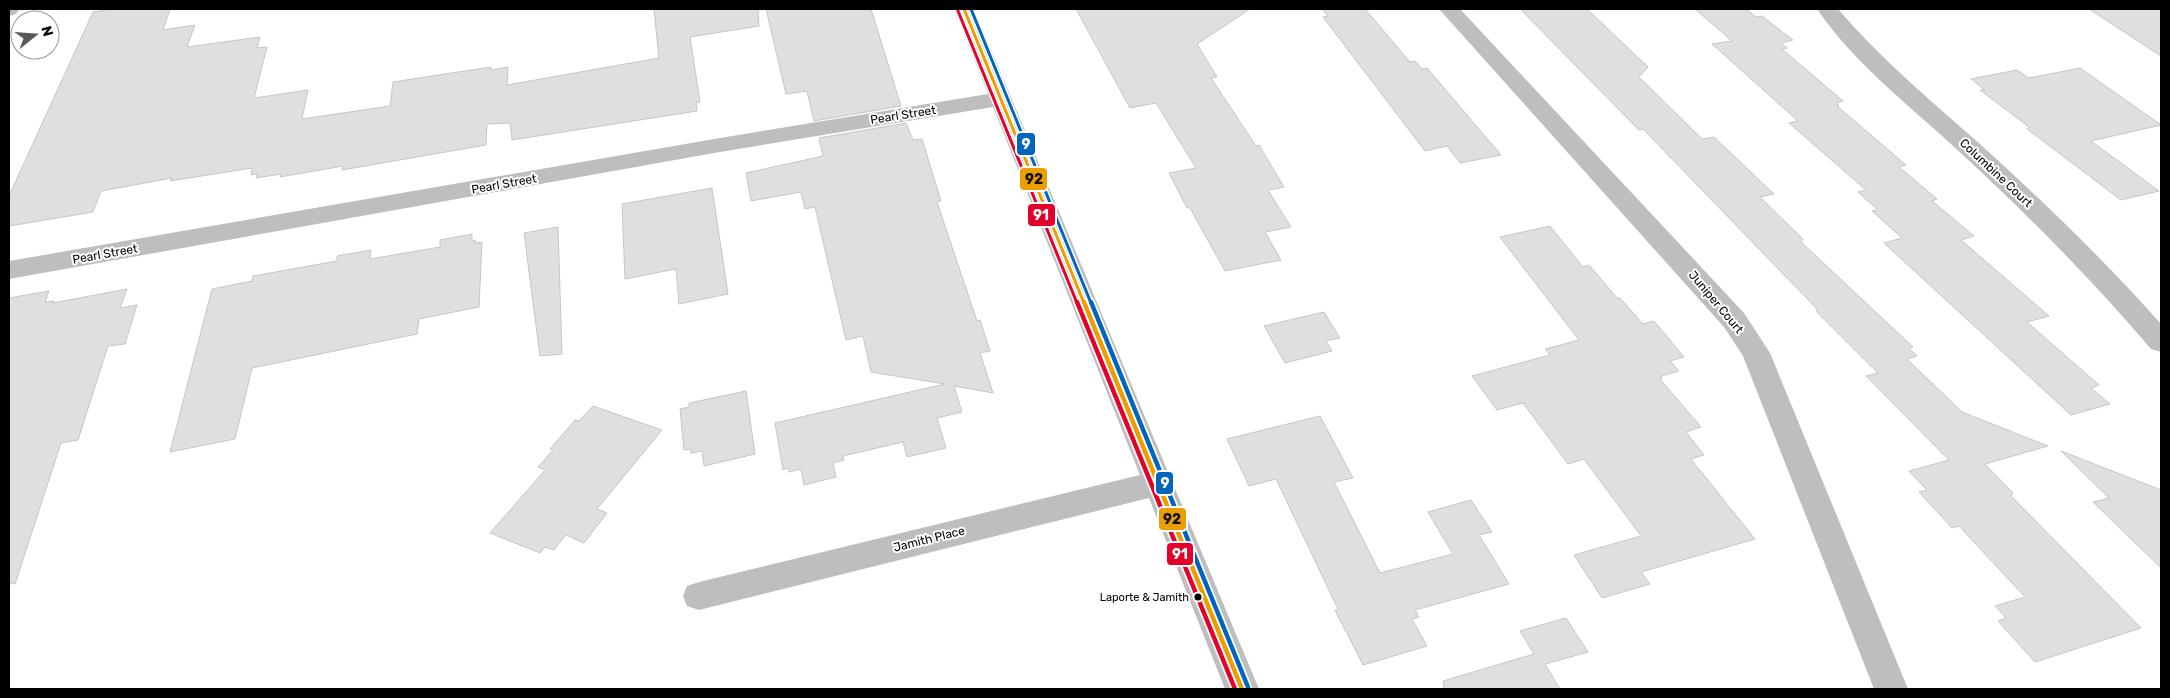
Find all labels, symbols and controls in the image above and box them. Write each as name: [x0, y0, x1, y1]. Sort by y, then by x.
north arrow: [10, 10, 60, 60]
text: N: [37, 24, 57, 39]
street label: Pearl Street: [869, 103, 937, 127]
line badge: 9: [1016, 132, 1036, 156]
text: 9: [1022, 136, 1031, 153]
street label: Columbine Court: [1957, 136, 2035, 210]
line badge: 92: [1019, 167, 1048, 191]
street label: Pearl Street: [470, 171, 538, 197]
text: 92: [1025, 171, 1043, 188]
line badge: 91: [1027, 203, 1056, 227]
text: 91: [1033, 207, 1049, 224]
street label: Pearl Street: [71, 241, 139, 267]
street label: Juniper Court: [1686, 268, 1746, 336]
line badge: 9: [1155, 471, 1174, 495]
text: 9: [1161, 475, 1170, 492]
line badge: 92: [1158, 507, 1187, 531]
text: 92: [1163, 511, 1181, 528]
street label: Jamith Place: [892, 523, 967, 555]
line badge: 91: [1166, 542, 1194, 566]
text: 91: [1172, 546, 1188, 563]
place label: Laporte & Jamith: [1100, 591, 1189, 604]
marker: Laporte & Jamith: [1193, 592, 1203, 602]

